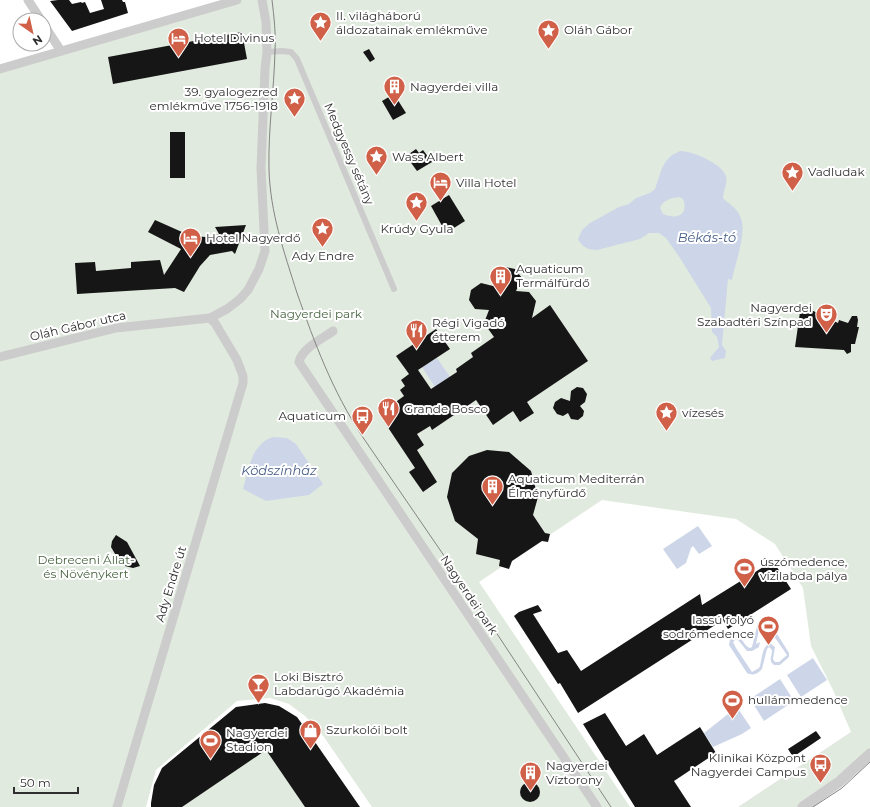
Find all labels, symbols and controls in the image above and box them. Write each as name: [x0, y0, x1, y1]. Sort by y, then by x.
place label: II. világháború áldozatainak emlékműve: [336, 8, 487, 37]
place icon: II. világháború áldozatainak emlékműve: [308, 10, 334, 43]
north arrow: [12, 12, 52, 52]
place icon: Oláh Gábor: [535, 17, 561, 50]
place label: Oláh Gábor: [564, 22, 633, 37]
hotel icon: Hotel Divinus: [165, 25, 191, 58]
place label: Hotel Divinus: [194, 30, 275, 45]
text: N: [30, 32, 45, 49]
building icon: Nagyerdei villa: [381, 74, 407, 107]
place label: Nagyerdei villa: [410, 79, 498, 94]
place label: 39. gyalogezred emlékműve 1756-1918: [150, 84, 278, 113]
place icon: 39. gyalogezred emlékműve 1756-1918: [281, 86, 307, 119]
street label: Medgyessy sétány: [321, 101, 378, 207]
place icon: Wass Albert: [364, 144, 390, 177]
place label: Wass Albert: [392, 149, 464, 164]
place icon: Vadludak: [779, 159, 805, 192]
place label: Vadludak: [808, 164, 865, 179]
hotel icon: Villa Hotel: [428, 170, 454, 203]
place label: Villa Hotel: [456, 175, 516, 190]
place icon: Krúdy Gyula: [404, 189, 430, 222]
place icon: Ady Endre: [310, 216, 336, 249]
place label: Krúdy Gyula: [380, 221, 454, 236]
hotel icon: Hotel Nagyerdő: [178, 225, 204, 258]
water label: Békás-tó: [678, 229, 736, 245]
place label: Hotel Nagyerdő: [206, 230, 300, 245]
place label: Ady Endre: [292, 248, 354, 263]
place label: Aquaticum Termálfürdő: [516, 261, 590, 290]
building icon: Aquaticum Termálfürdő: [488, 263, 514, 296]
place label: Nagyerdei Szabadtéri Színpad: [697, 300, 812, 329]
theatre icon: Nagyerdei Szabadtéri Színpad: [814, 302, 840, 335]
park label: Nagyerdei park: [270, 306, 363, 321]
street label: Oláh Gábor utca: [28, 307, 127, 344]
place label: Régi Vigadó étterem: [432, 315, 505, 344]
restaurant icon: Régi Vigadó étterem: [404, 317, 430, 350]
restaurant icon: Grande Bosco: [375, 396, 401, 429]
place icon: vízesés: [653, 400, 679, 433]
place label: Grande Bosco: [404, 401, 488, 416]
bus stop icon: Aquaticum: [349, 403, 375, 436]
place label: vízesés: [682, 405, 724, 420]
place label: Aquaticum: [279, 408, 346, 423]
water label: Ködszínház: [241, 462, 317, 478]
place label: Aquaticum Mediterrán Élményfürdő: [508, 471, 645, 500]
building icon: Aquaticum Mediterrán Élményfürdő: [480, 473, 506, 506]
street label: Ady Endre út: [152, 544, 189, 624]
park label: Debreceni Állat- és Növénykert: [37, 552, 135, 581]
street label: Nagyerdei park: [437, 552, 502, 638]
place label: úszómedence, vízilabda pálya: [760, 554, 848, 583]
sports icon: úszómedence, vízilabda pálya: [732, 556, 758, 589]
place label: lassú folyó sodrómedence: [663, 612, 754, 641]
sports icon: lassú folyó sodrómedence: [756, 614, 782, 647]
place label: Loki Bisztró Labdarúgó Akadémia: [274, 669, 404, 698]
bar icon: Loki Bisztró Labdarúgó Akadémia: [245, 671, 271, 704]
sports icon: hullámmedence: [719, 687, 745, 720]
place label: hullámmedence: [748, 692, 848, 707]
shop icon: Szurkolói bolt: [297, 717, 323, 750]
place label: Szurkolói bolt: [326, 722, 408, 737]
place label: Nagyerdei Stadion: [226, 725, 288, 754]
sports icon: Nagyerdei Stadion: [198, 727, 224, 760]
place label: Klinikai Központ Nagyerdei Campus: [691, 750, 806, 779]
bus stop icon: Klinikai Központ Nagyerdei Campus: [808, 752, 834, 785]
place label: Nagyerdei Víztorony: [546, 758, 608, 787]
building icon: Nagyerdei Víztorony: [517, 760, 543, 793]
scale bar: [14, 769, 78, 795]
text: 50 m: [20, 775, 51, 790]

